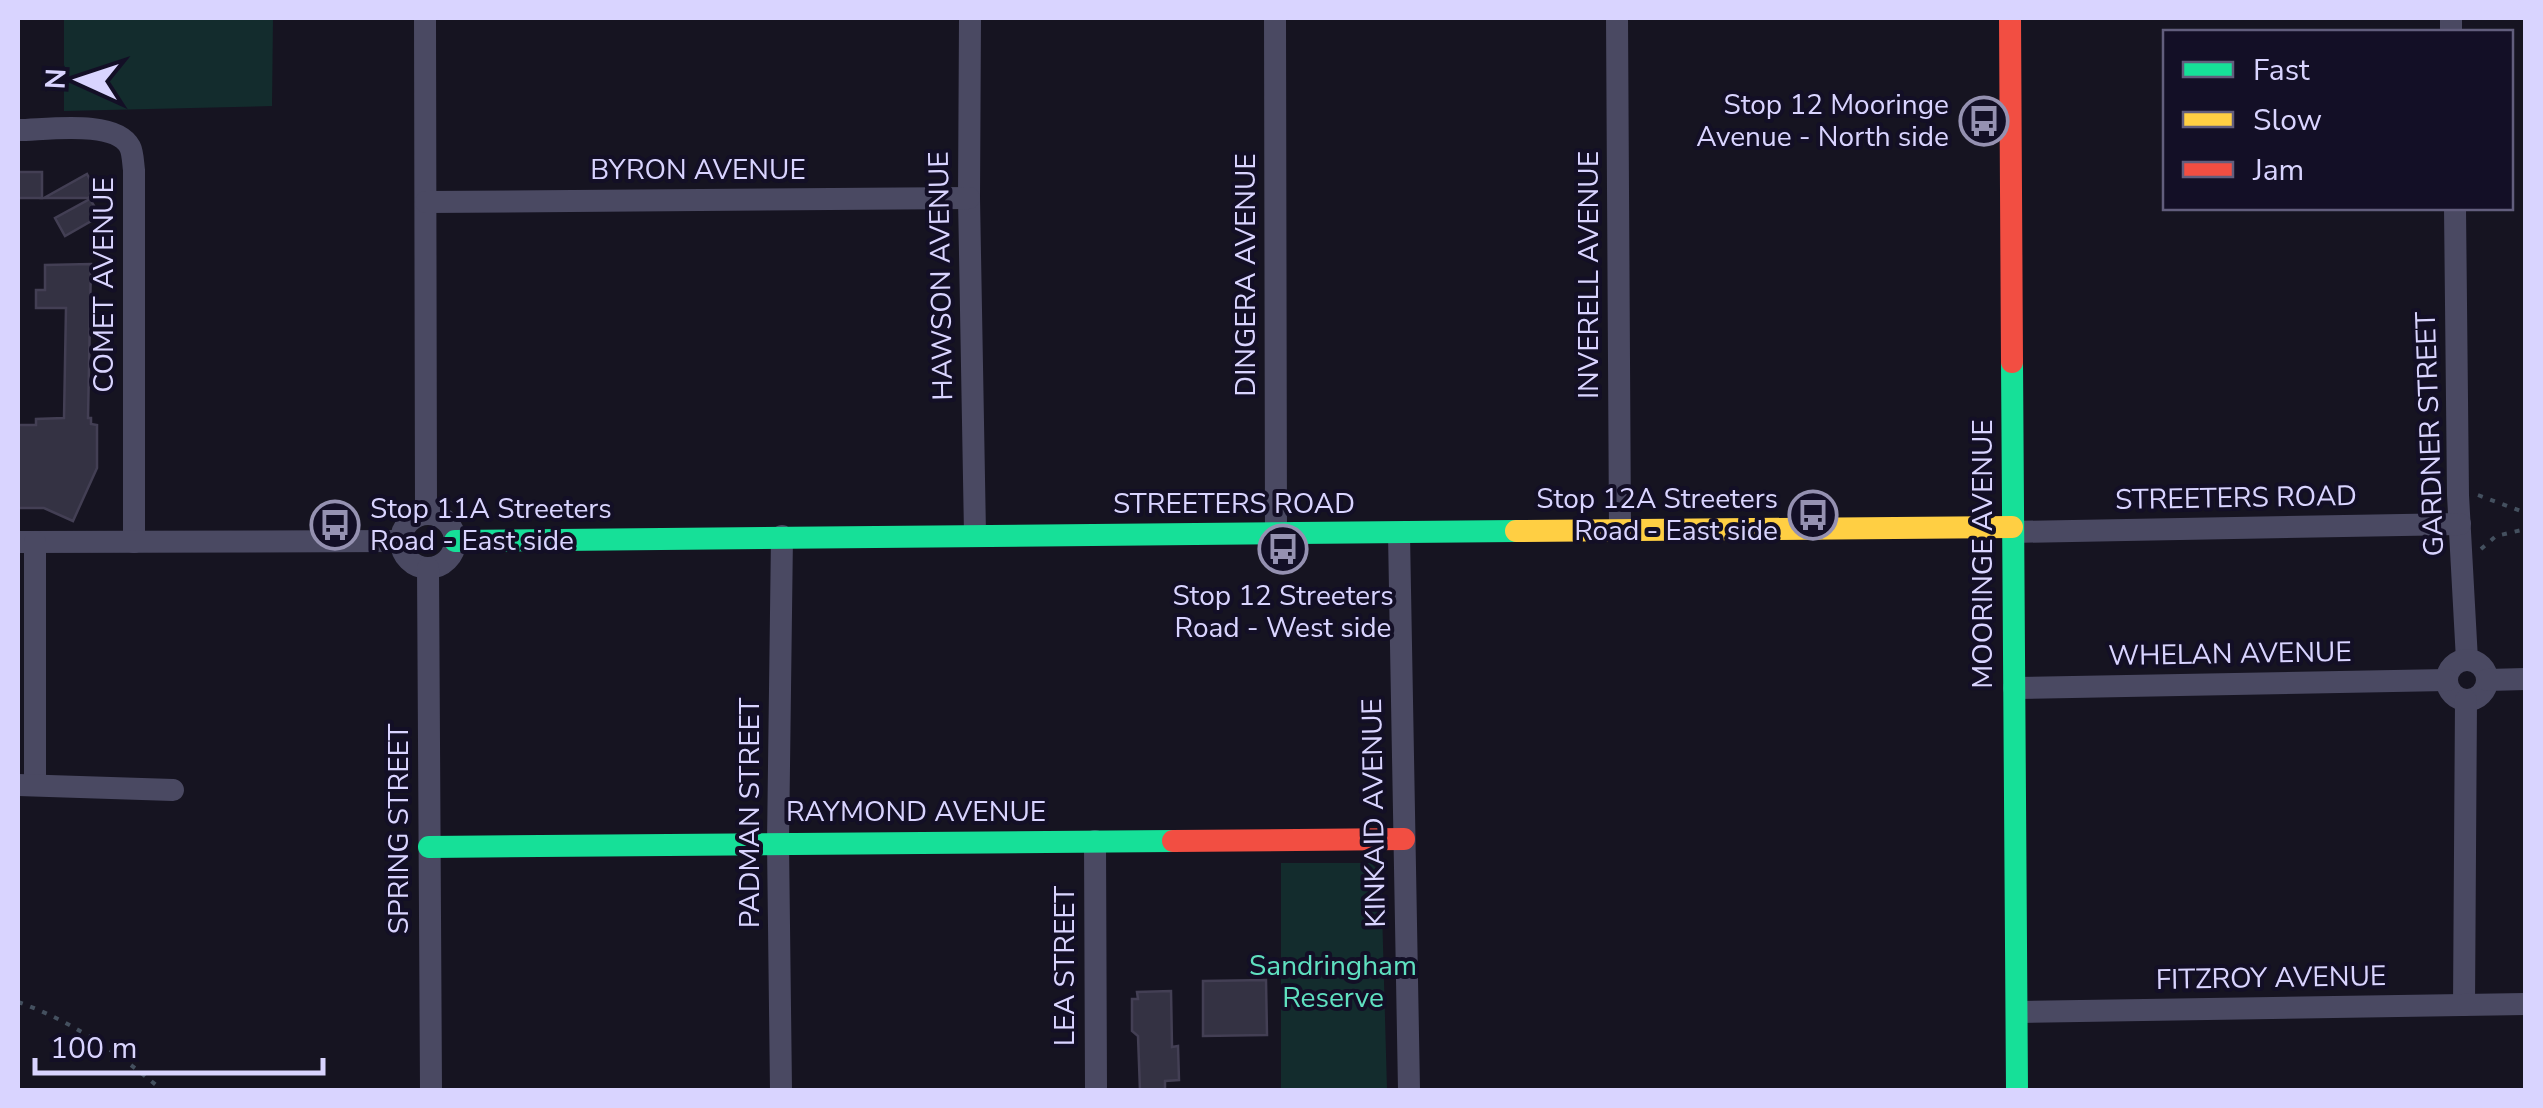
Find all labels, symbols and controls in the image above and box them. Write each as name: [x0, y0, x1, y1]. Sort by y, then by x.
north arrow: [30, 30, 130, 130]
legend: [2163, 30, 2513, 210]
text: Fast: [2253, 50, 2310, 91]
text: N: [37, 67, 76, 90]
place label: Stop 12 Mooringe Avenue - North side: [1696, 86, 1949, 156]
bus stop icon: Stop 12 Mooringe Avenue - North side: [1958, 95, 2010, 147]
text: Slow: [2253, 100, 2322, 141]
text: Jam: [2252, 150, 2304, 191]
street label: BYRON AVENUE: [590, 151, 806, 189]
street label: HAWSON AVENUE: [920, 151, 962, 401]
street label: INVERELL AVENUE: [1570, 151, 1608, 399]
street label: DINGERA AVENUE: [1227, 153, 1265, 397]
street label: COMET AVENUE: [85, 177, 123, 393]
street label: GARDNER STREET: [2407, 311, 2453, 557]
street label: MOORINGE AVENUE: [1964, 419, 2002, 689]
street label: STREETERS ROAD: [2115, 477, 2357, 519]
place label: Stop 12A Streeters Road - East side: [1536, 480, 1778, 550]
street label: STREETERS ROAD: [1113, 485, 1355, 523]
bus stop icon: Stop 12A Streeters Road - East side: [1787, 489, 1839, 541]
place label: Stop 11A Streeters Road - East side: [370, 490, 612, 560]
bus stop icon: Stop 11A Streeters Road - East side: [309, 499, 361, 551]
bus stop icon: Stop 12 Streeters Road - West side: [1257, 523, 1309, 575]
place label: Stop 12 Streeters Road - West side: [1172, 577, 1394, 647]
street label: WHELAN AVENUE: [2108, 633, 2352, 675]
street label: PADMAN STREET: [731, 698, 769, 928]
street label: KINKAID AVENUE: [1353, 698, 1395, 928]
street label: SPRING STREET: [380, 724, 418, 934]
street label: RAYMOND AVENUE: [786, 793, 1046, 831]
street label: LEA STREET: [1046, 886, 1084, 1046]
park label: Sandringham Reserve: [1249, 947, 1417, 1017]
street label: FITZROY AVENUE: [2155, 957, 2387, 999]
scale bar: [35, 1013, 322, 1075]
text: 100 m: [50, 1028, 137, 1069]

